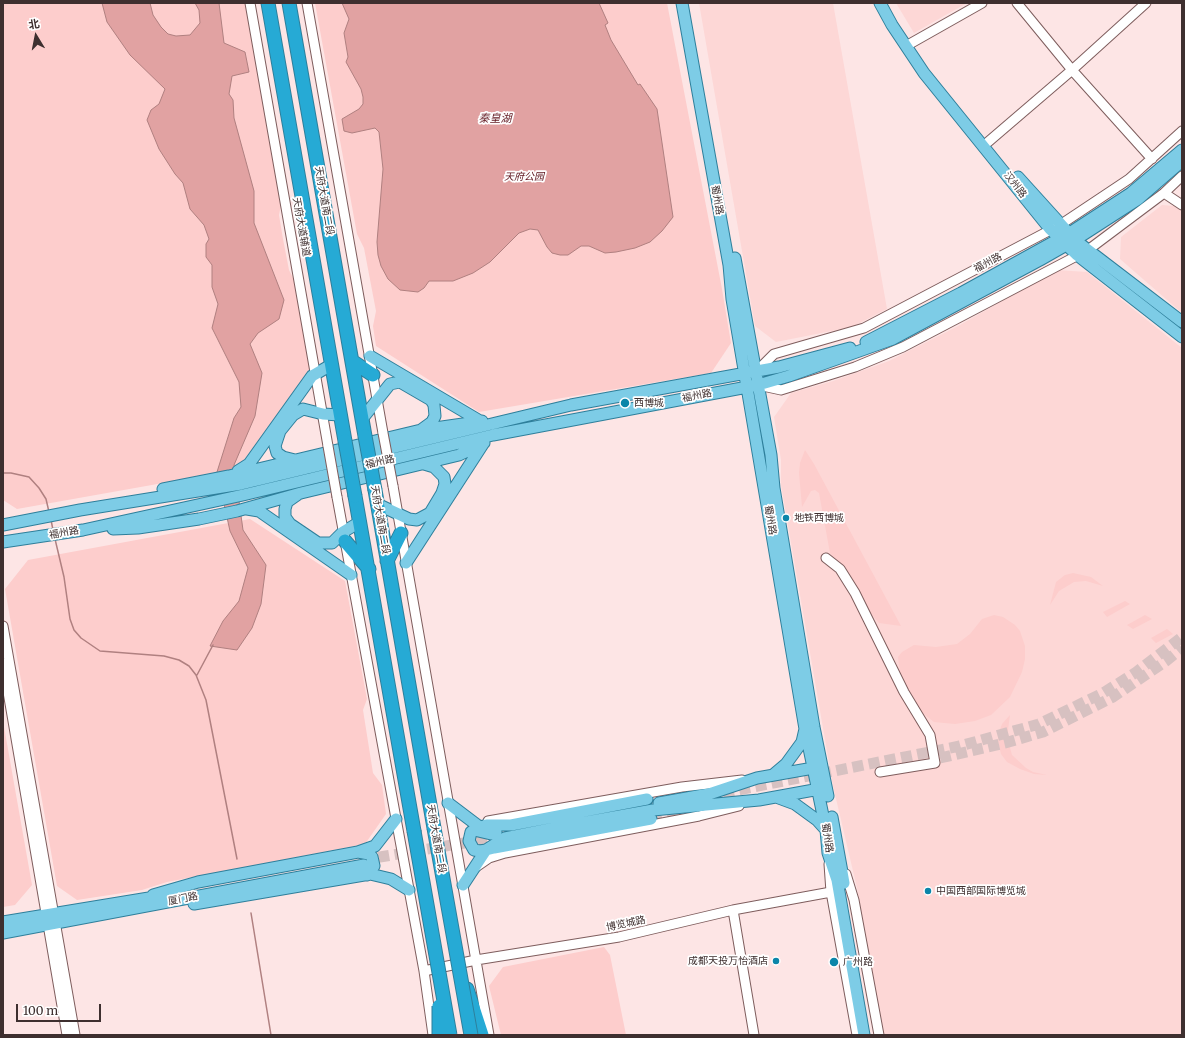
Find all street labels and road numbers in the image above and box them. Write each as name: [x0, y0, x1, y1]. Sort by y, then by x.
street label: 天府大道南二段: [312, 165, 336, 237]
street label: 汉州路: [1001, 169, 1029, 201]
street label: 蜀州路: [708, 184, 726, 216]
street label: 天府大道辅道: [290, 196, 312, 258]
street label: 福州路: [972, 251, 1004, 275]
street label: 福州路: [681, 387, 713, 405]
street label: 福州路: [364, 453, 396, 471]
street label: 天府大道南二段: [368, 484, 392, 556]
street label: 蜀州路: [762, 504, 778, 536]
street label: 福州路: [48, 524, 80, 542]
street label: 天府大道南二段: [424, 803, 448, 875]
street label: 蜀州路: [819, 822, 835, 854]
street label: 厦门路: [167, 890, 199, 908]
street label: 博览城路: [605, 914, 647, 934]

